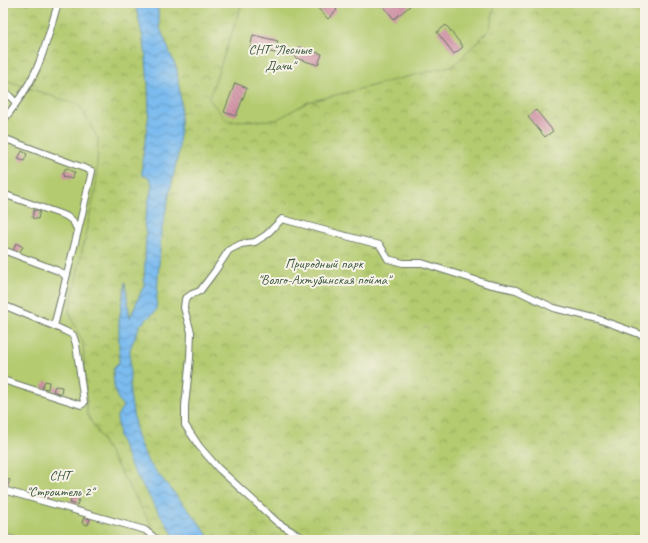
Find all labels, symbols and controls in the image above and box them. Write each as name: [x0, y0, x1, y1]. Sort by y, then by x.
park label: СНТ "Лесные Дачи": [248, 41, 313, 74]
park label: Природный парк "Волго-Ахтубинская пойма": [258, 255, 393, 288]
park label: СНТ "Строитель 2": [26, 467, 96, 500]

